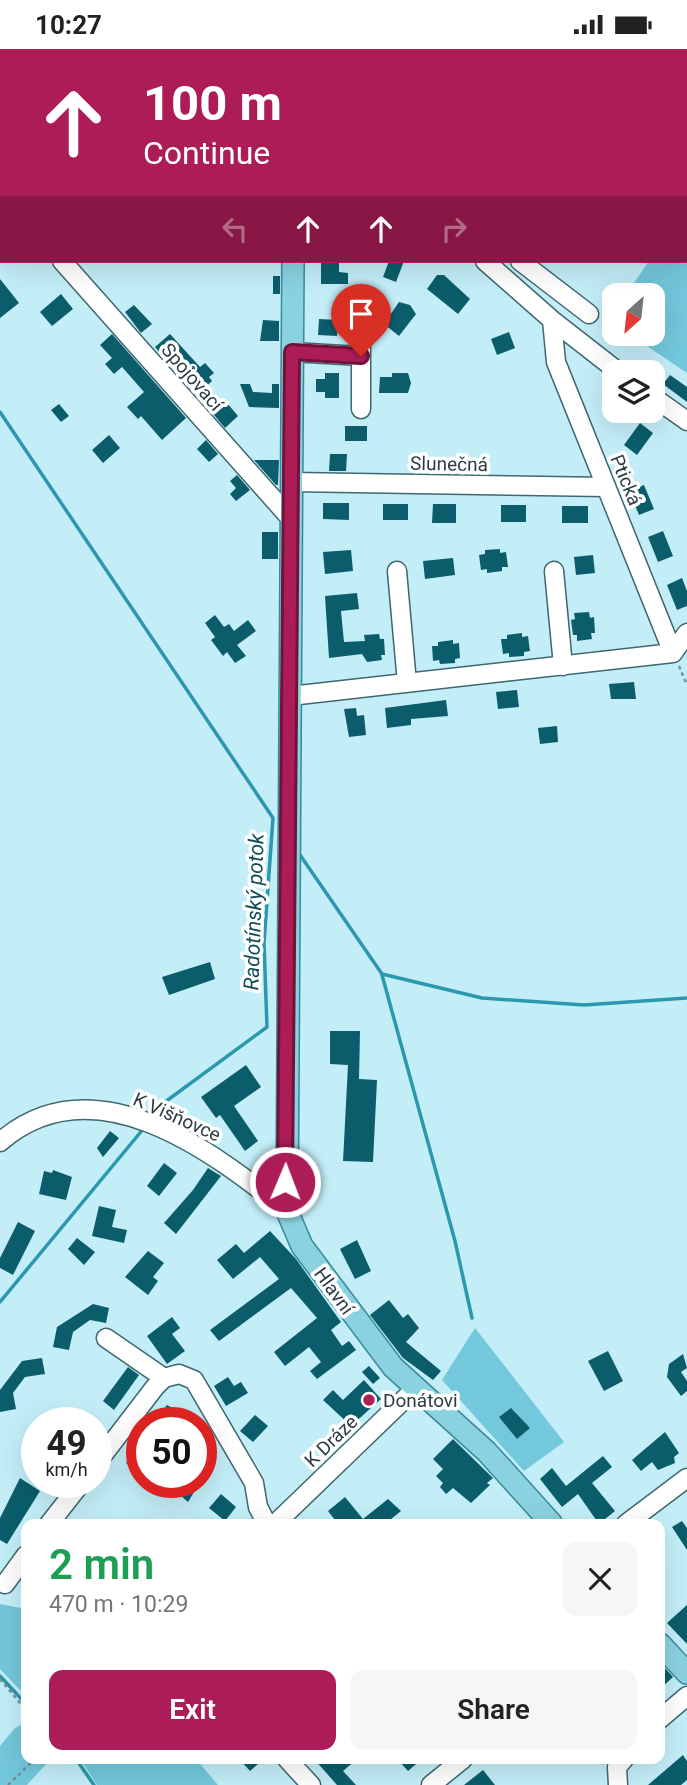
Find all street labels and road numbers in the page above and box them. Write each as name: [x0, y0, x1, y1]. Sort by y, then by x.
street label: Spojovací: [156, 338, 228, 416]
street label: Ptická: [605, 451, 647, 509]
street label: Slunečná: [410, 452, 488, 476]
street label: K Višňovce: [130, 1087, 224, 1147]
street label: Hlavní: [309, 1263, 360, 1320]
street label: K Dráze: [300, 1410, 362, 1472]

